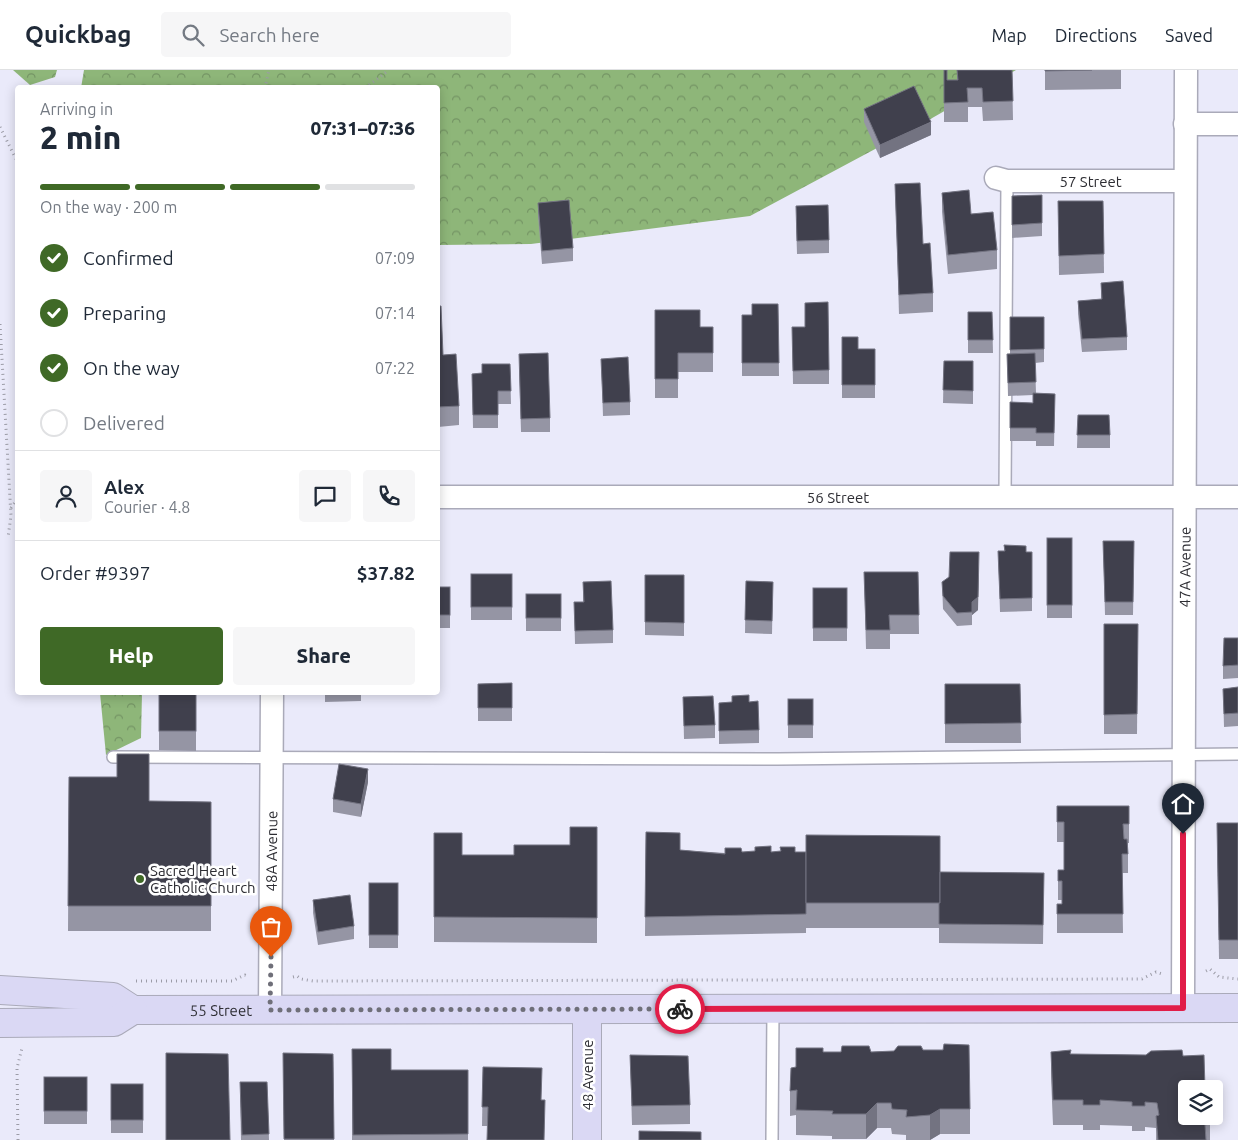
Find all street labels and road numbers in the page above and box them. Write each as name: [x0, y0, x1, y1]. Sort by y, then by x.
street label: 57 Street: [1059, 173, 1122, 190]
street label: 56 Street: [807, 489, 869, 506]
street label: 47A Avenue: [1176, 527, 1193, 607]
street label: 48A Avenue: [262, 811, 280, 891]
street label: 55 Street: [190, 1001, 252, 1018]
street label: 48 Avenue: [579, 1040, 596, 1110]

